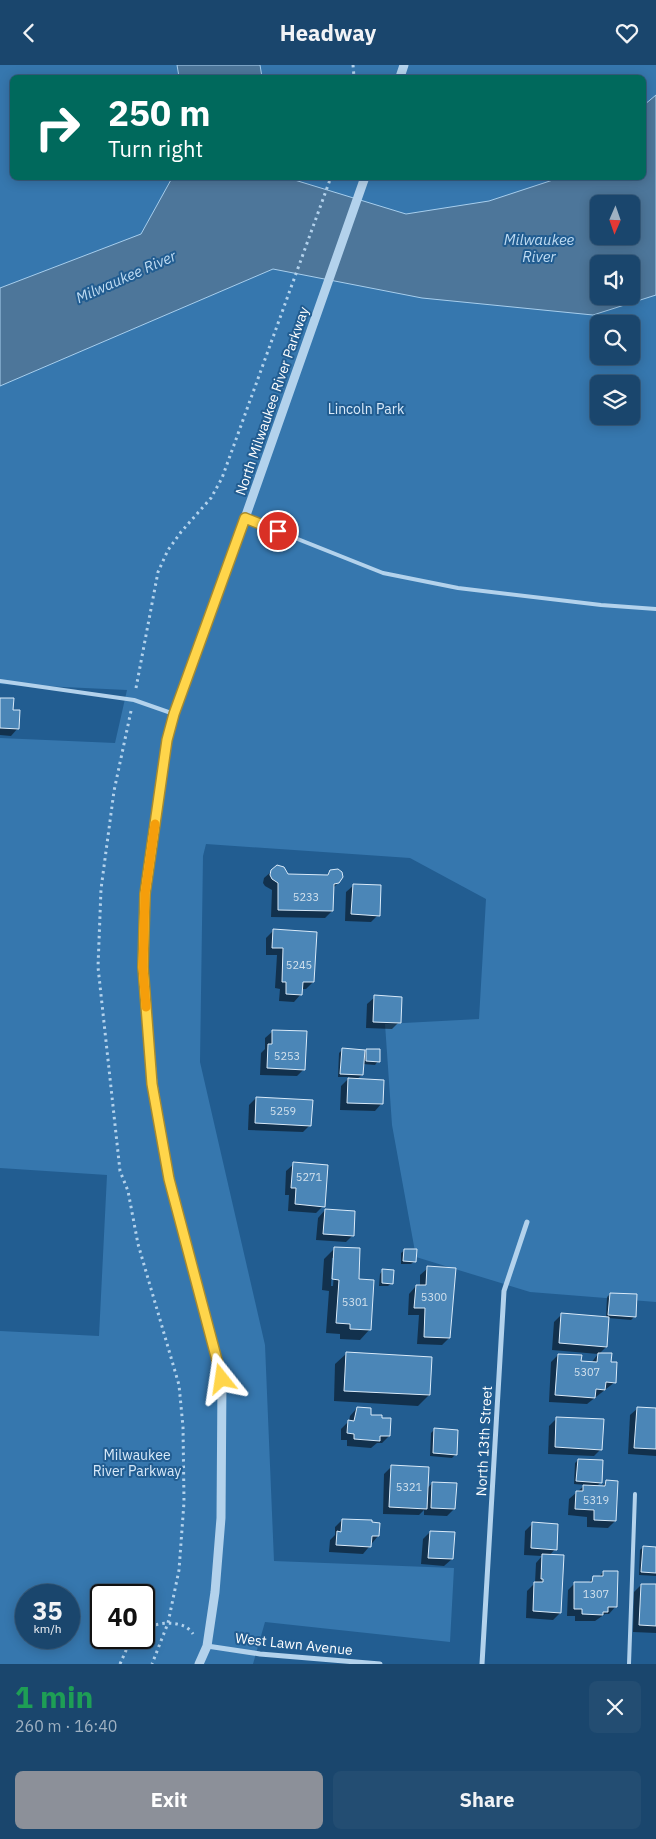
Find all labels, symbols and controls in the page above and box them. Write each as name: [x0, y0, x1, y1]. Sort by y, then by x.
text: Headway: [280, 18, 376, 47]
icon: back: [15, 19, 43, 47]
icon: heart: [613, 19, 641, 47]
text: 250 m: [108, 90, 211, 136]
icon: right: [25, 95, 90, 160]
text: Turn right: [108, 134, 203, 163]
north arrow: [590, 195, 640, 245]
map controls: [590, 195, 640, 425]
water label: Milwaukee River: [504, 230, 575, 266]
water label: Milwaukee River: [73, 246, 179, 307]
button: sound: [590, 255, 640, 305]
street label: North Milwaukee River Parkway: [231, 304, 313, 498]
button: search: [590, 315, 640, 365]
button: layers: [590, 375, 640, 425]
park label: Lincoln Park: [328, 400, 405, 418]
pin: [257, 510, 299, 552]
icon: arrive: [264, 517, 292, 545]
house number: 5233: [293, 890, 319, 904]
house number: 5245: [286, 958, 312, 972]
house number: 5253: [274, 1049, 300, 1063]
house number: 5259: [270, 1104, 296, 1118]
house number: 5271: [296, 1170, 323, 1184]
house number: 5300: [421, 1290, 447, 1304]
house number: 5301: [342, 1295, 369, 1309]
position arrow: [195, 1352, 247, 1404]
house number: 5307: [574, 1365, 600, 1379]
street label: North 13th Street: [472, 1385, 496, 1497]
park label: Milwaukee River Parkway: [93, 1446, 181, 1480]
house number: 5321: [396, 1480, 423, 1494]
house number: 5319: [583, 1493, 609, 1507]
speed limit sign: 40: [90, 1584, 155, 1649]
house number: 1307: [583, 1587, 609, 1601]
text: 35: [32, 1594, 63, 1627]
text: km/h: [33, 1621, 62, 1636]
street label: West Lawn Avenue: [234, 1629, 354, 1659]
text: 1 min: [15, 1677, 93, 1716]
button: close: [589, 1681, 641, 1733]
text: 260 m · 16:40: [15, 1716, 117, 1736]
button: Exit: [15, 1771, 323, 1829]
button: Share: [333, 1771, 641, 1829]

